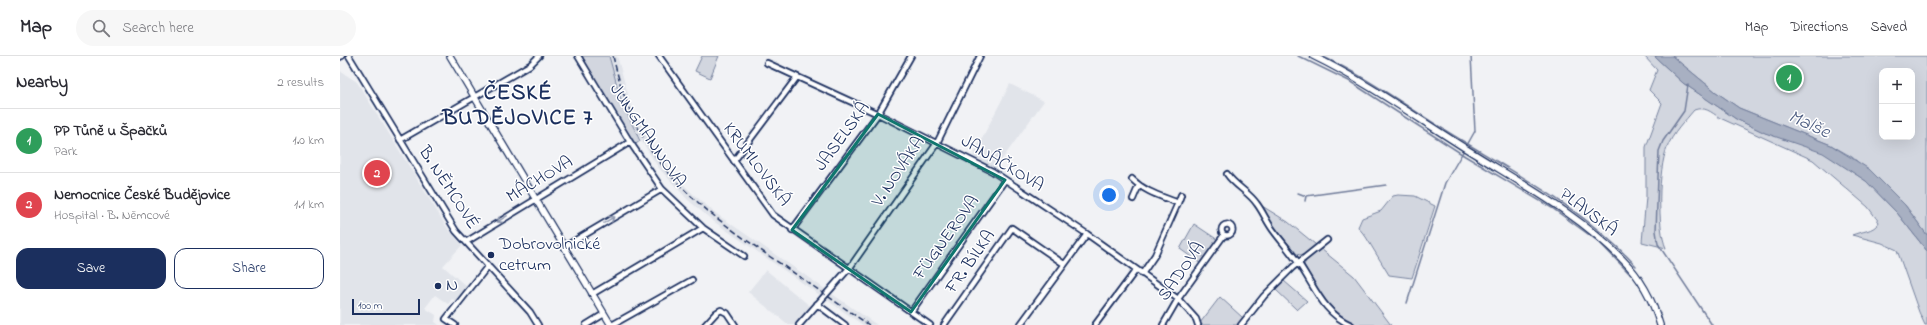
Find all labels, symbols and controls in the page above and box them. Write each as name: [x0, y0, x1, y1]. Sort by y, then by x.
search box: [76, 10, 356, 46]
text: Map: [20, 14, 52, 41]
icon: search: [90, 17, 112, 39]
text: Search here: [122, 17, 194, 39]
text: Map: [1745, 17, 1768, 38]
text: Directions: [1790, 17, 1848, 38]
text: Saved: [1870, 17, 1907, 38]
pin: 1: [1776, 63, 1802, 93]
map controls: [1879, 68, 1915, 140]
button: +: [1879, 68, 1915, 104]
text: Nearby: [16, 70, 68, 95]
text: 2 results: [277, 73, 324, 92]
district label: ČESKÉ BUDĚJOVICE 7: [442, 78, 593, 135]
street label: JUNGMANNOVA: [602, 78, 692, 194]
street label: JASELSKÁ: [809, 97, 877, 177]
water label: Malše: [1784, 104, 1836, 147]
button: −: [1879, 104, 1915, 140]
street label: KRUMLOVSKÁ: [716, 118, 796, 212]
text: PP Tůně u Špačků: [54, 120, 167, 142]
street label: JANÁČKOVA: [955, 129, 1049, 199]
text: 1: [27, 131, 31, 150]
text: 1.0 km: [293, 131, 324, 150]
street label: V. NOVÁKA: [865, 132, 932, 213]
street label: B. NĚMCOVÉ: [411, 140, 485, 235]
text: Park: [54, 142, 78, 161]
street label: MÁCHOVA: [502, 150, 578, 210]
pin: 2: [364, 158, 390, 188]
street label: PLAVSKÁ: [1553, 182, 1623, 244]
text: Nemocnice České Budějovice: [54, 184, 230, 206]
your location: [1099, 185, 1119, 205]
street label: FÜGNEROVA: [907, 190, 987, 286]
text: 2: [26, 195, 32, 214]
text: 1.1 km: [294, 195, 324, 214]
text: Hospital · B. Němcové: [54, 206, 170, 225]
one-way arrow: [603, 215, 615, 223]
one-way arrow: [496, 216, 508, 224]
street label: FR. BÍLKA: [939, 225, 1002, 300]
place label: Dobrovolnické cetrum: [498, 232, 601, 279]
street label: SADOVÁ: [1152, 237, 1212, 307]
button: Save: [16, 248, 166, 289]
button: Share: [174, 248, 324, 289]
marker: Dobrovolnické cetrum: [486, 250, 496, 260]
place label: N: [446, 273, 458, 299]
marker: N: [433, 281, 443, 291]
scale bar: [352, 297, 420, 316]
text: 100 m: [358, 298, 382, 314]

